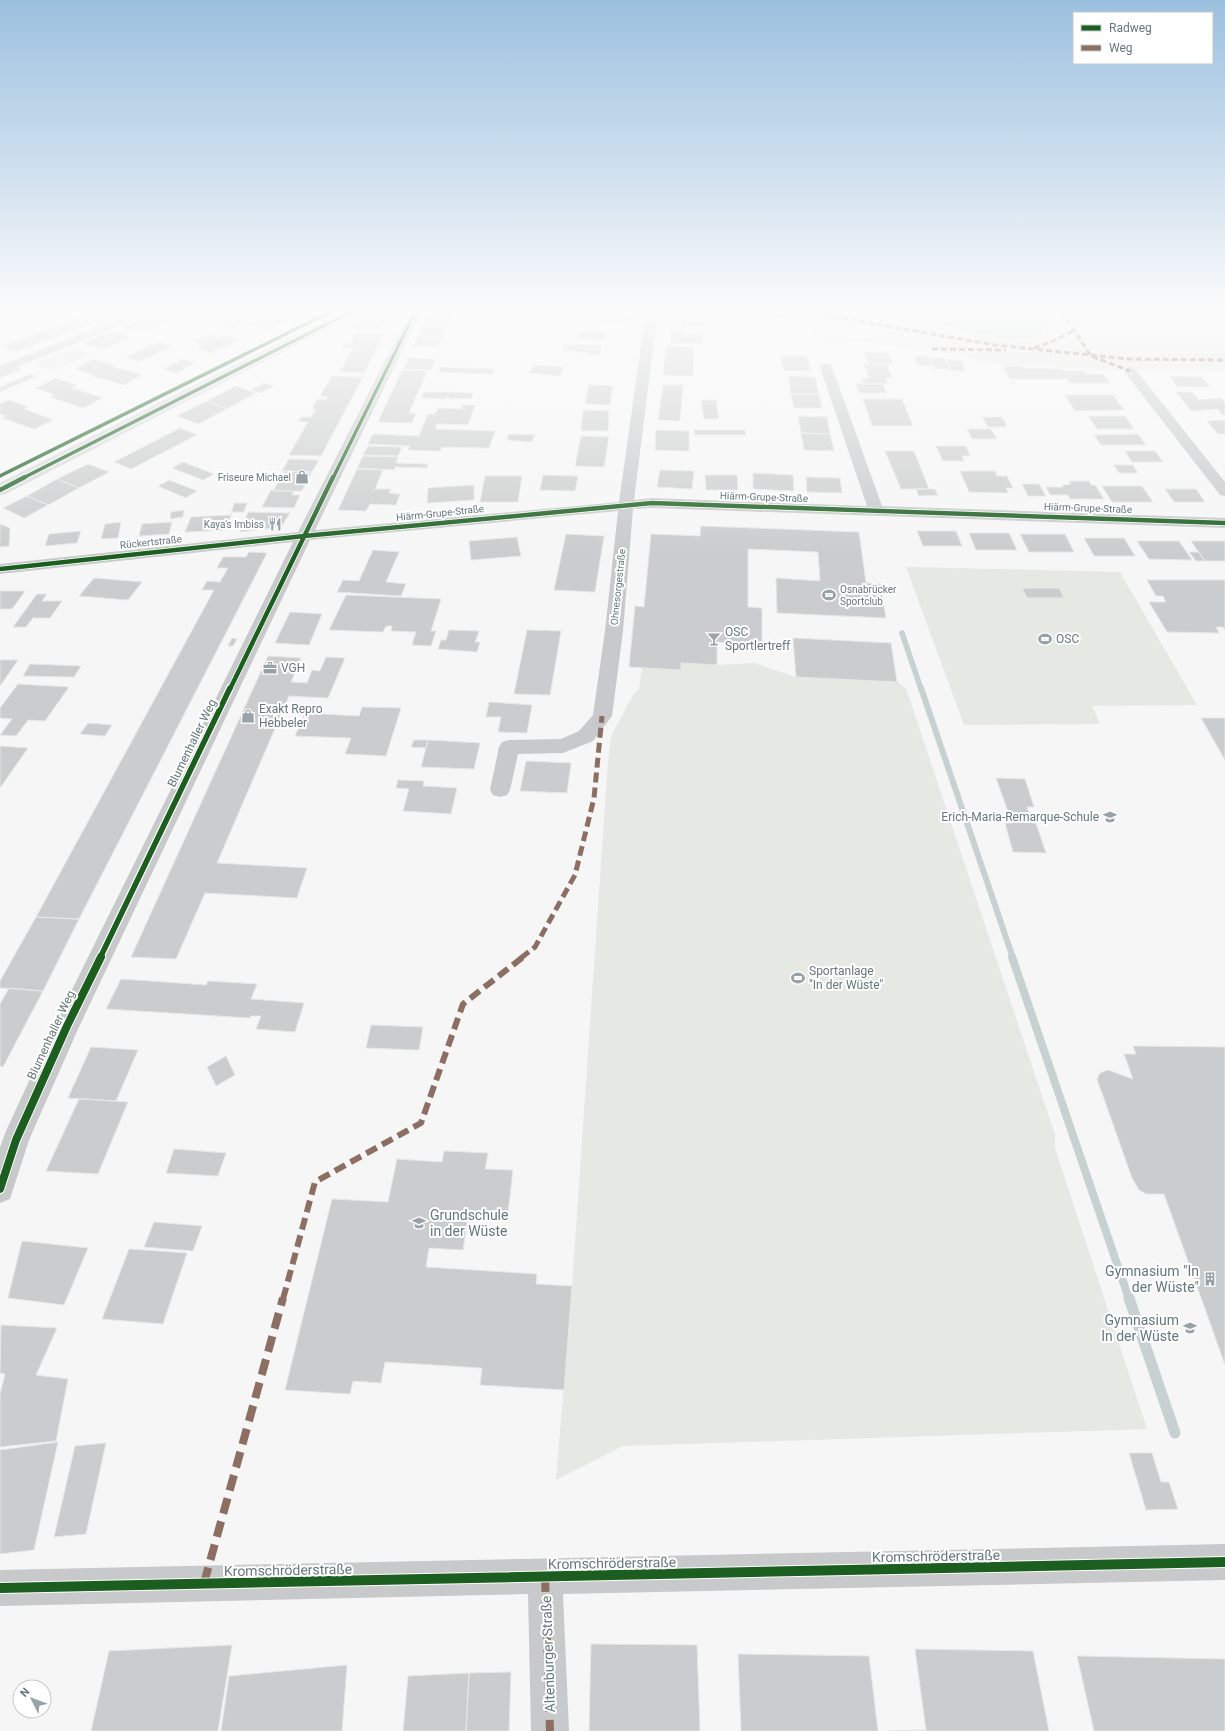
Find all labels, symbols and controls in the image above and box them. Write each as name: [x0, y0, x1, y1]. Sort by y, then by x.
legend: [1073, 12, 1213, 64]
text: Radweg: [1109, 21, 1152, 35]
text: Weg: [1109, 41, 1133, 55]
shop icon: Friseure Michael: [294, 469, 310, 485]
place label: Friseure Michael: [218, 472, 291, 483]
street label: Hiärm-Grupe-Straße: [720, 490, 808, 504]
street label: Hiärm-Grupe-Straße: [1044, 501, 1132, 515]
street label: Hiärm-Grupe-Straße: [395, 503, 485, 523]
restaurant icon: Kaya's Imbiss: [267, 516, 283, 532]
place label: Kaya's Imbiss: [204, 519, 264, 530]
street label: Rückertstraße: [119, 533, 183, 551]
street label: Ohnesorgestraße: [609, 548, 627, 626]
place label: Osnabrücker Sportclub: [840, 584, 897, 607]
sports icon: Osnabrücker Sportclub: [821, 587, 837, 603]
place label: OSC Sportlertreff: [725, 625, 791, 653]
bar icon: OSC Sportlertreff: [706, 631, 722, 647]
sports icon: OSC: [1037, 631, 1053, 647]
place label: OSC: [1056, 632, 1079, 646]
office icon: VGH: [262, 660, 278, 676]
place label: VGH: [281, 661, 305, 675]
street label: Blumenhaller Weg: [165, 697, 219, 789]
place label: Exakt Repro Hebbeler: [259, 702, 323, 730]
shop icon: Exakt Repro Hebbeler: [240, 708, 256, 724]
school or university icon: Erich-Maria-Remarque-Schule: [1102, 809, 1118, 825]
place label: Erich-Maria-Remarque-Schule: [941, 810, 1099, 824]
place label: Sportanlage "In der Wüste": [809, 964, 883, 992]
sports icon: Sportanlage "In der Wüste": [790, 970, 806, 986]
street label: Blumenhaller Weg: [24, 988, 78, 1082]
place label: Grundschule in der Wüste: [430, 1207, 508, 1239]
school or university icon: Grundschule in der Wüste: [411, 1215, 427, 1231]
place label: Gymnasium "In der Wüste": [1105, 1263, 1199, 1295]
building icon: Gymnasium "In der Wüste": [1202, 1271, 1218, 1287]
place label: Gymnasium In der Wüste: [1101, 1312, 1179, 1344]
school or university icon: Gymnasium In der Wüste: [1182, 1320, 1198, 1336]
street label: Kromschröderstraße: [872, 1547, 1000, 1565]
street label: Kromschröderstraße: [548, 1554, 676, 1572]
street label: Kromschröderstraße: [224, 1561, 352, 1579]
street label: Altenburger Straße: [538, 1595, 558, 1713]
north arrow: [12, 1679, 52, 1719]
text: N: [18, 1685, 33, 1700]

